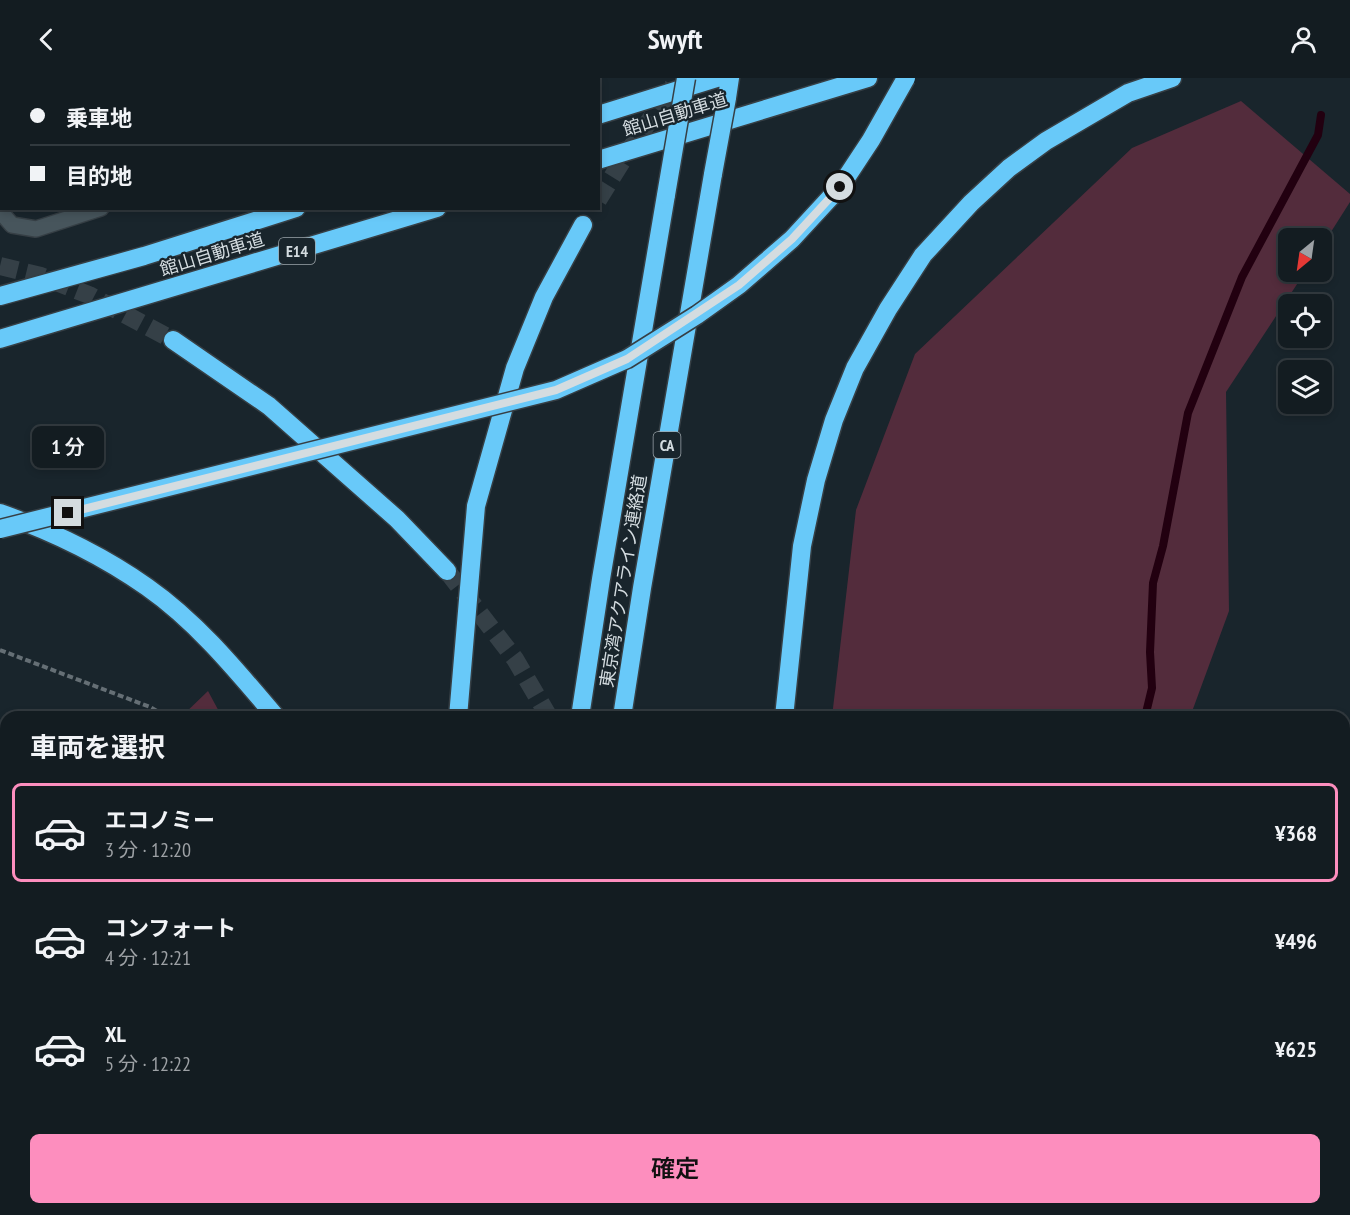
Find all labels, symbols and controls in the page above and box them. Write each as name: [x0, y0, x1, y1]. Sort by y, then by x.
text: Swyft: [648, 22, 702, 56]
icon: back: [30, 23, 63, 56]
icon: person: [1287, 23, 1320, 56]
street label: 館山自動車道: [620, 87, 730, 141]
text: 乗車地: [66, 104, 132, 132]
text: 目的地: [66, 162, 132, 190]
route start: [826, 173, 853, 200]
street label: 館山自動車道: [157, 227, 267, 281]
north arrow: [1278, 228, 1332, 282]
map controls: [1278, 228, 1332, 414]
road number: E14: [279, 238, 315, 264]
button: locate: [1278, 294, 1332, 348]
button: layers: [1278, 360, 1332, 414]
callout: 1 分: [32, 426, 104, 468]
road number: CA: [654, 432, 680, 458]
text: 1 分: [51, 434, 85, 460]
street label: 東京湾アクアライン連絡道: [595, 473, 651, 689]
route end: [54, 499, 81, 526]
text: 車両を選択: [30, 730, 165, 764]
icon: car: [33, 806, 87, 860]
text: エコノミー: [105, 806, 215, 834]
text: ¥368: [1275, 819, 1317, 847]
text: 3 分 · 12:20: [105, 837, 191, 863]
icon: car: [33, 914, 87, 968]
text: コンフォート: [105, 914, 236, 942]
text: ¥496: [1275, 927, 1317, 955]
text: 4 分 · 12:21: [105, 945, 191, 971]
text: XL: [105, 1020, 126, 1048]
icon: car: [33, 1022, 87, 1076]
text: ¥625: [1275, 1035, 1317, 1063]
text: 5 分 · 12:22: [105, 1051, 191, 1077]
button: 確定: [30, 1134, 1320, 1203]

